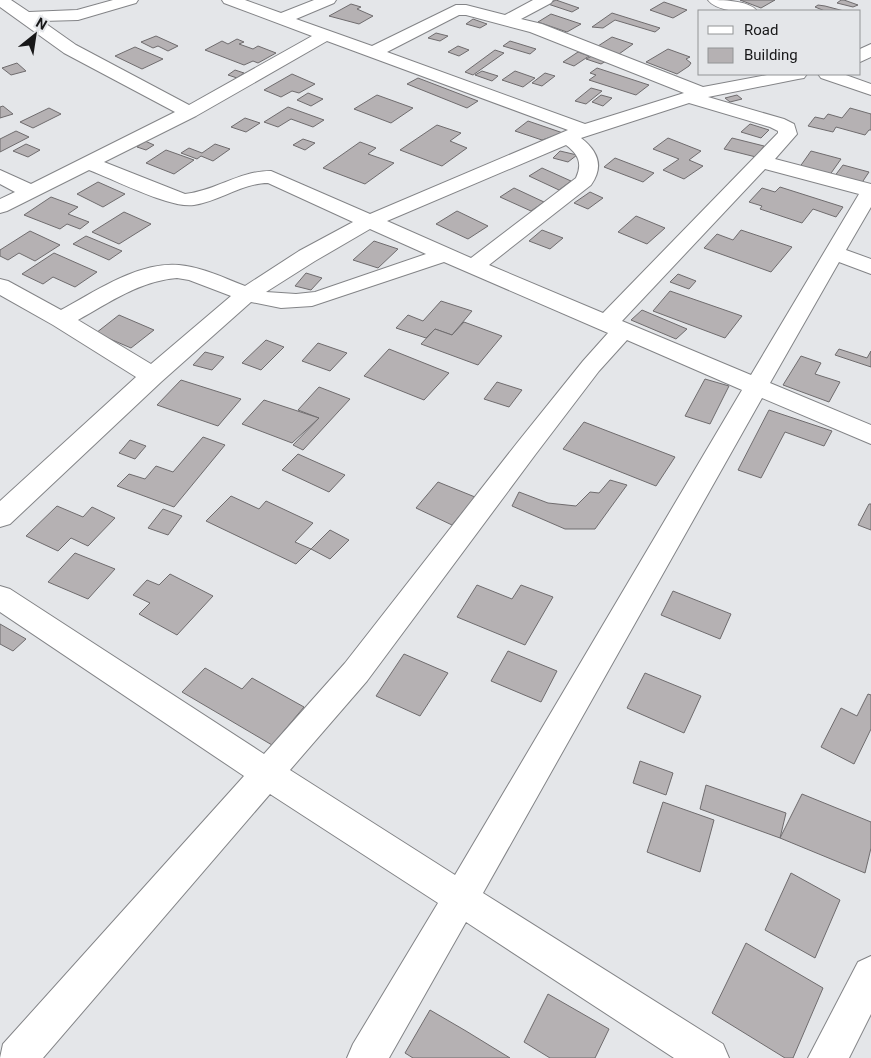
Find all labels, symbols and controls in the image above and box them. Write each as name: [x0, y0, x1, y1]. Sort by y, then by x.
north arrow: [10, 10, 60, 60]
legend: [698, 10, 861, 75]
text: N: [33, 14, 50, 33]
text: Road: [744, 21, 778, 39]
text: Building: [744, 46, 798, 64]

